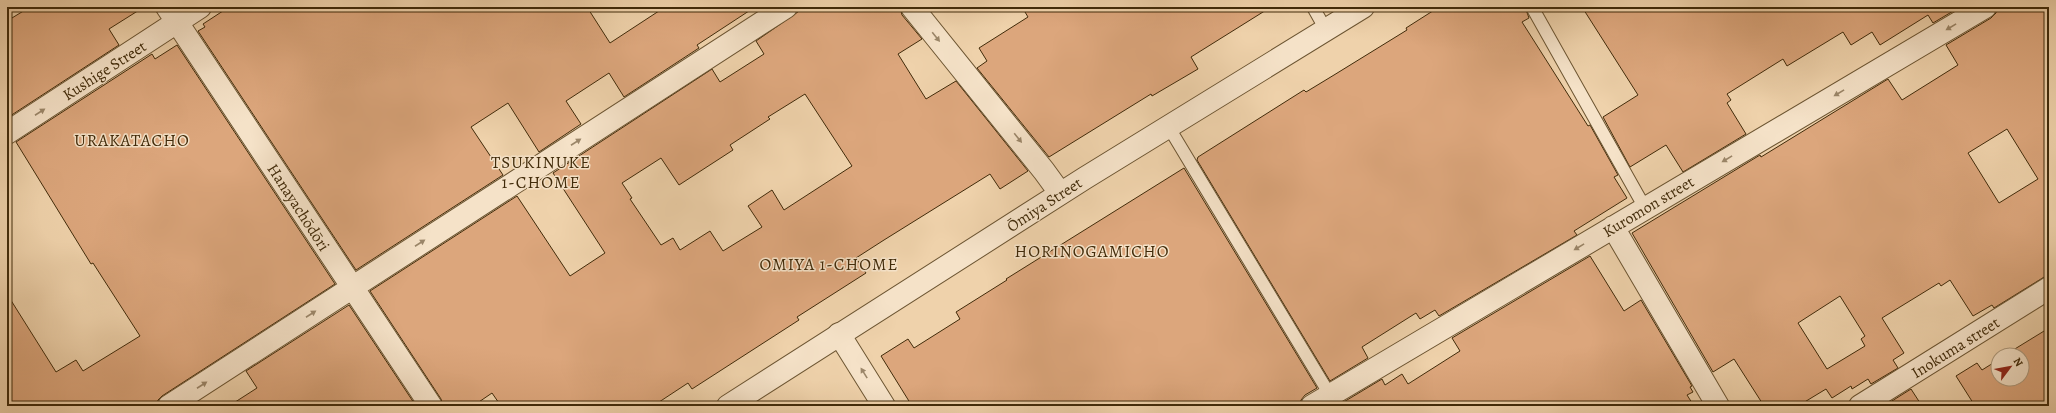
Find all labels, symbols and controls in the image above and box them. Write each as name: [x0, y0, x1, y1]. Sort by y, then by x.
one-way arrow: [1945, 23, 1957, 30]
one-way arrow: [932, 32, 941, 43]
street label: Kushige Street: [58, 36, 151, 106]
one-way arrow: [1833, 90, 1845, 97]
one-way arrow: [35, 108, 45, 116]
district label: URAKATACHO: [74, 129, 190, 152]
one-way arrow: [1014, 133, 1023, 144]
one-way arrow: [571, 138, 581, 146]
district label: TSUKINUKE 1-CHOME: [491, 151, 591, 194]
one-way arrow: [1721, 156, 1733, 163]
street label: Hanayachōdōri: [262, 160, 335, 255]
street label: Kuromon street: [1599, 171, 1698, 243]
street label: Ōmiya Street: [1003, 172, 1086, 237]
one-way arrow: [414, 239, 425, 247]
district label: HORINOGAMICHO: [1014, 240, 1170, 263]
one-way arrow: [1574, 244, 1585, 251]
district label: OMIYA 1-CHOME: [759, 253, 899, 276]
one-way arrow: [305, 310, 316, 318]
street label: Inokuma street: [1907, 312, 2004, 384]
north arrow: [1990, 347, 2030, 387]
text: N: [2010, 355, 2027, 369]
one-way arrow: [860, 367, 867, 379]
one-way arrow: [196, 381, 207, 389]

